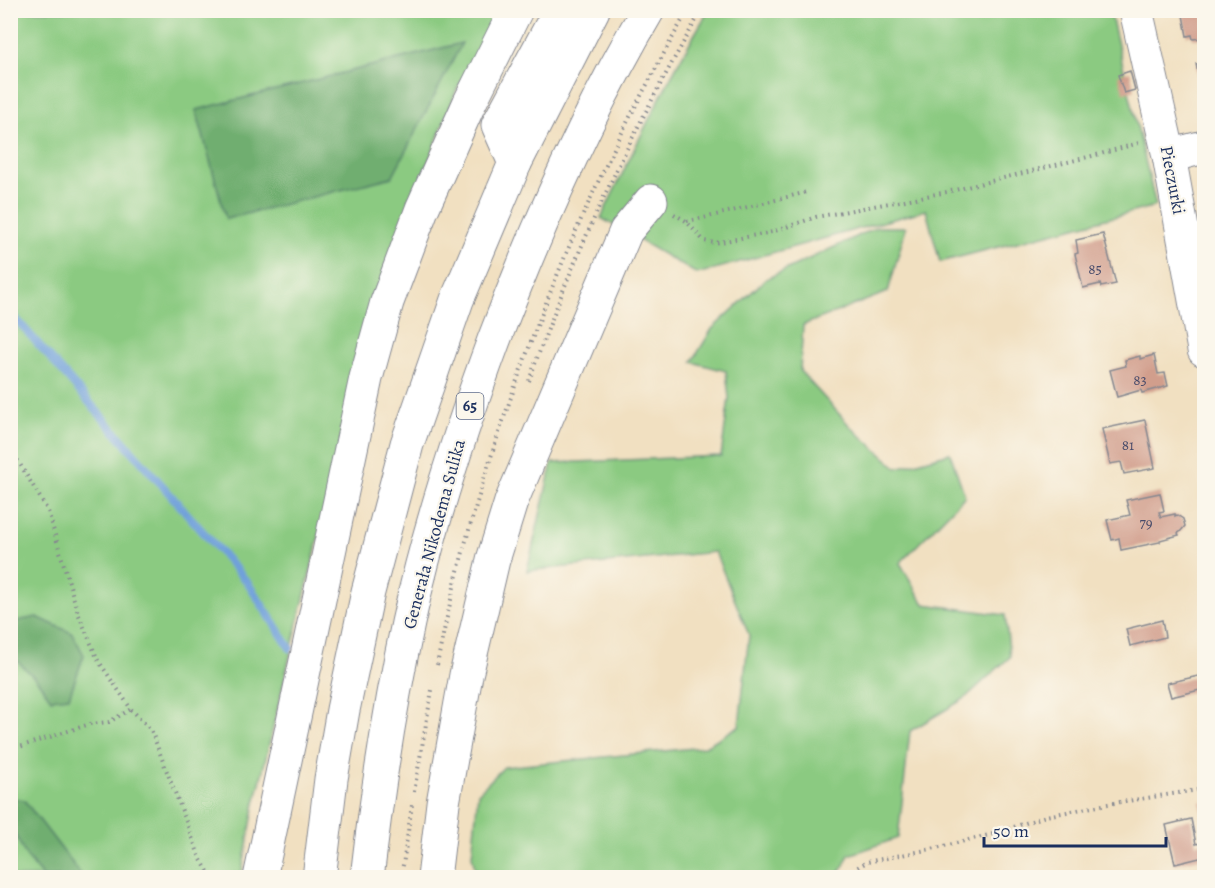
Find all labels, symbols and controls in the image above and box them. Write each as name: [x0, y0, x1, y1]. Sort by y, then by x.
street label: Pieczurki: [1155, 144, 1191, 216]
house number: 85: [1088, 259, 1102, 279]
house number: 83: [1133, 370, 1147, 390]
road number: 65: [456, 393, 484, 419]
house number: 81: [1122, 435, 1134, 455]
street label: Generała Nikodema Sulika: [397, 436, 471, 631]
house number: 79: [1139, 513, 1153, 533]
scale bar: [984, 810, 1166, 848]
text: 50 m: [993, 819, 1029, 843]

